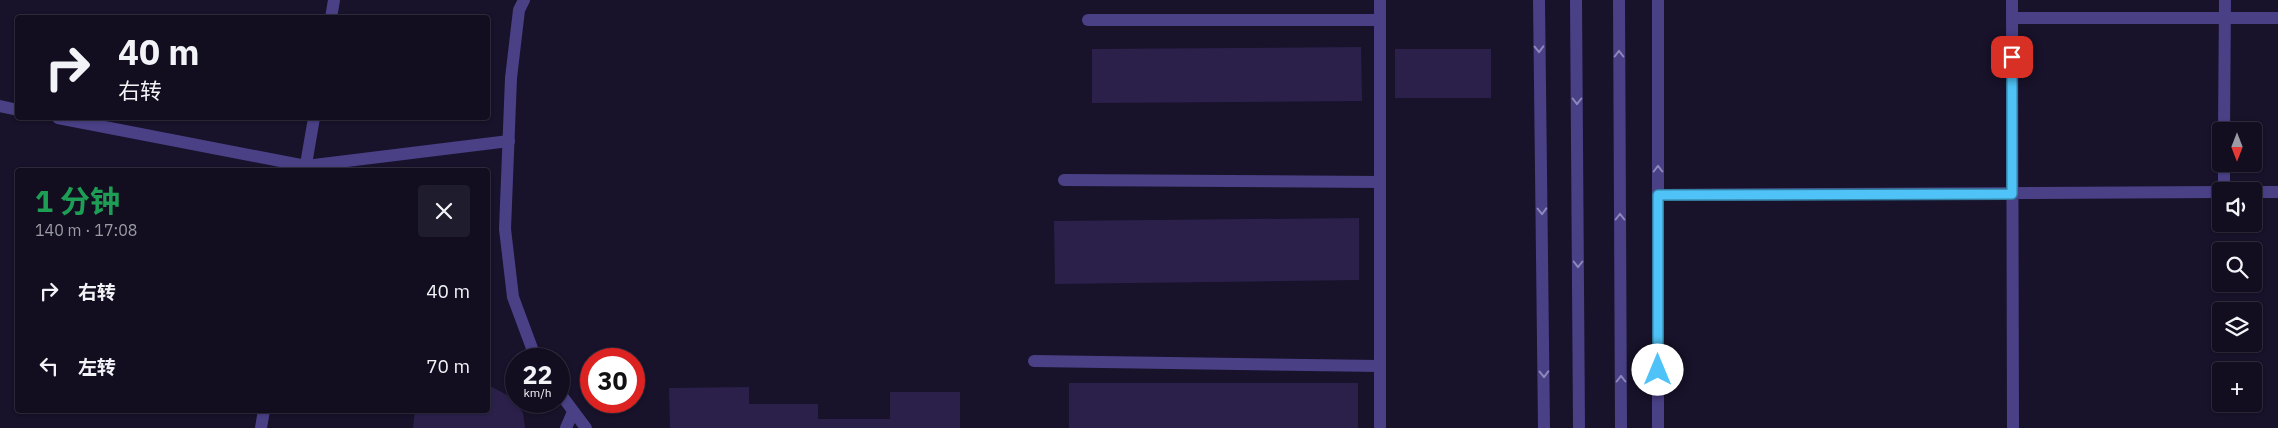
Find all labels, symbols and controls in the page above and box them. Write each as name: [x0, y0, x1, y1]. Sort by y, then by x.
text: 40 m: [118, 29, 200, 75]
icon: right: [35, 35, 100, 100]
pin: [1991, 36, 2033, 78]
icon: arrive: [1998, 43, 2026, 71]
one-way arrow: [1534, 45, 1544, 53]
one-way arrow: [1614, 50, 1624, 58]
text: 右转: [118, 76, 162, 105]
one-way arrow: [1572, 98, 1582, 105]
north arrow: [2212, 122, 2262, 172]
map controls: [2212, 122, 2262, 412]
one-way arrow: [1653, 165, 1663, 173]
text: 1 分钟: [35, 181, 120, 220]
button: sound: [2212, 182, 2262, 232]
button: close: [418, 185, 470, 237]
one-way arrow: [1536, 207, 1547, 215]
one-way arrow: [1615, 213, 1625, 220]
text: 140 m · 17:08: [35, 220, 137, 240]
button: search: [2212, 242, 2262, 292]
one-way arrow: [1573, 260, 1583, 268]
icon: right: [35, 277, 63, 305]
text: 40 m: [426, 279, 470, 303]
text: 右转: [78, 280, 116, 304]
button: layers: [2212, 302, 2262, 352]
position arrow: [1631, 343, 1683, 395]
speed limit sign: 30: [580, 348, 645, 413]
icon: left: [35, 352, 63, 380]
text: 70 m: [426, 354, 470, 378]
text: 左转: [78, 355, 116, 379]
text: 22: [522, 358, 553, 391]
button: +: [2212, 362, 2262, 412]
one-way arrow: [1539, 370, 1549, 378]
one-way arrow: [1616, 375, 1626, 383]
text: km/h: [523, 385, 552, 400]

